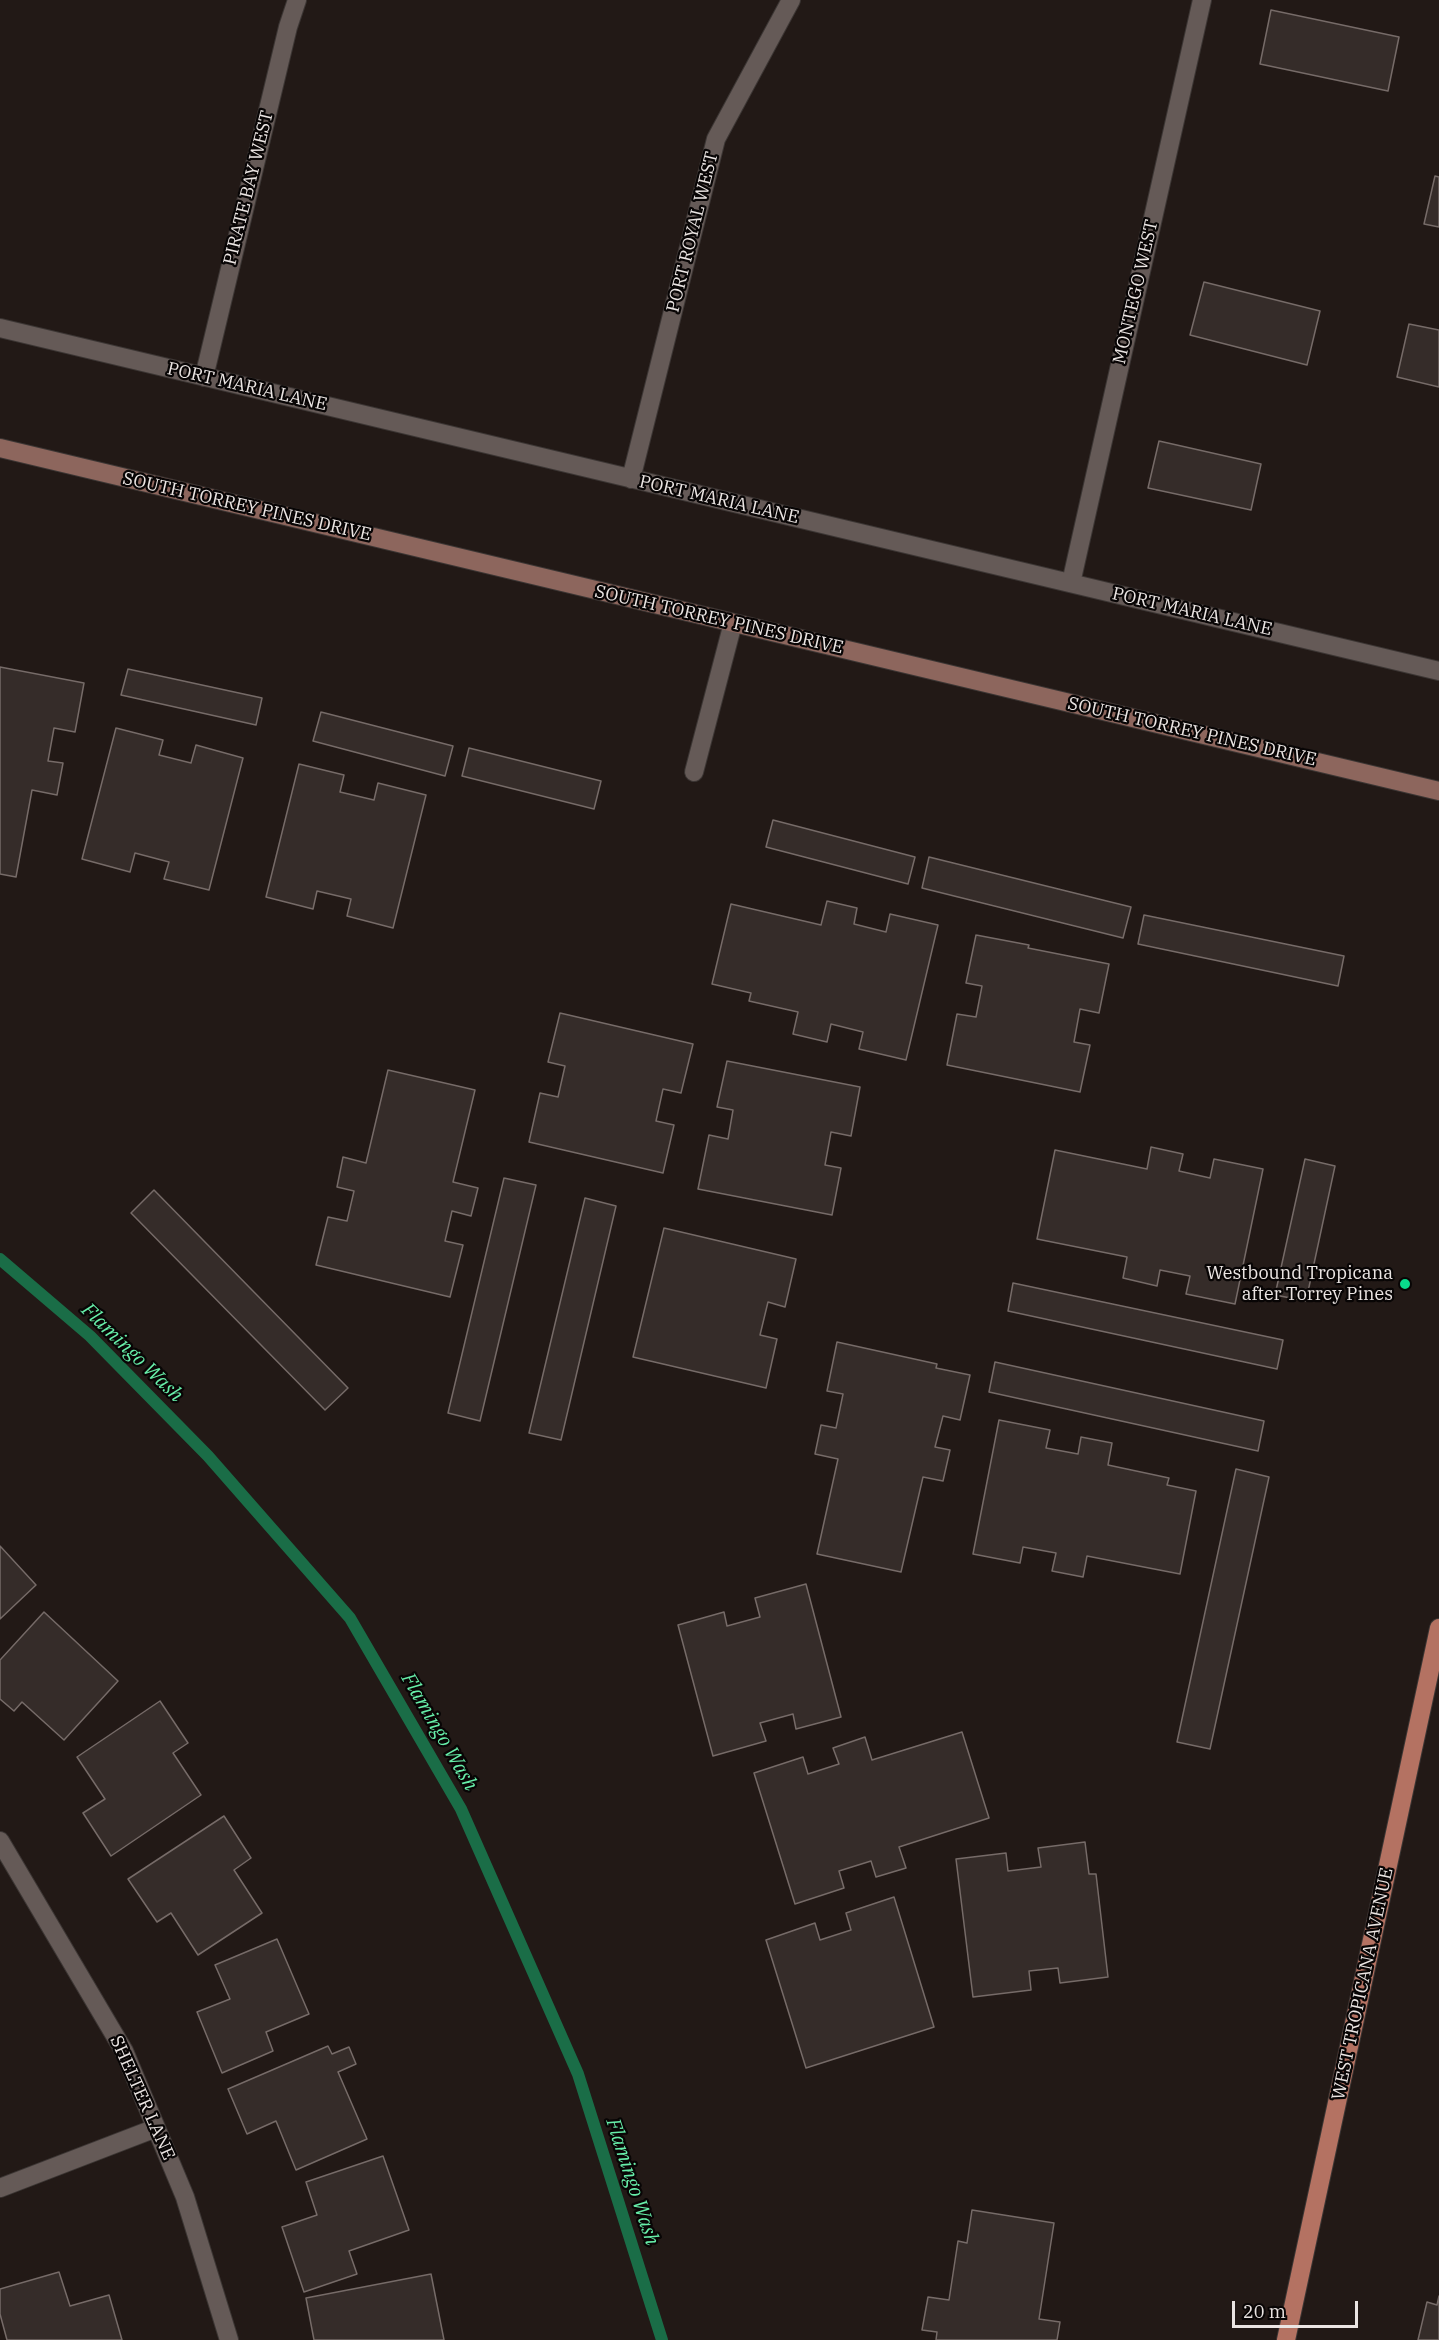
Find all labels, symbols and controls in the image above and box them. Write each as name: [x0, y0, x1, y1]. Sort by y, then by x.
street label: PIRATE BAY WEST: [219, 109, 279, 267]
street label: PORT ROYAL WEST: [663, 150, 723, 314]
street label: MONTEGO WEST: [1109, 218, 1163, 366]
street label: PORT MARIA LANE: [165, 358, 329, 416]
street label: SOUTH TORREY PINES DRIVE: [121, 468, 373, 546]
street label: PORT MARIA LANE: [637, 471, 801, 529]
street label: SOUTH TORREY PINES DRIVE: [593, 581, 845, 659]
street label: PORT MARIA LANE: [1110, 583, 1274, 641]
street label: SOUTH TORREY PINES DRIVE: [1066, 693, 1318, 771]
place label: Westbound Tropicana after Torrey Pines: [1206, 1263, 1393, 1306]
marker: Westbound Tropicana after Torrey Pines: [1398, 1277, 1412, 1291]
water label: Flamingo Wash: [76, 1299, 188, 1407]
water label: Flamingo Wash: [396, 1669, 482, 1795]
street label: WEST TROPICANA AVENUE: [1328, 1866, 1398, 2102]
street label: SHELTER LANE: [105, 2032, 179, 2164]
water label: Flamingo Wash: [600, 2116, 664, 2248]
scale bar: [1235, 2289, 1361, 2327]
text: 20 m: [1243, 2300, 1286, 2323]

